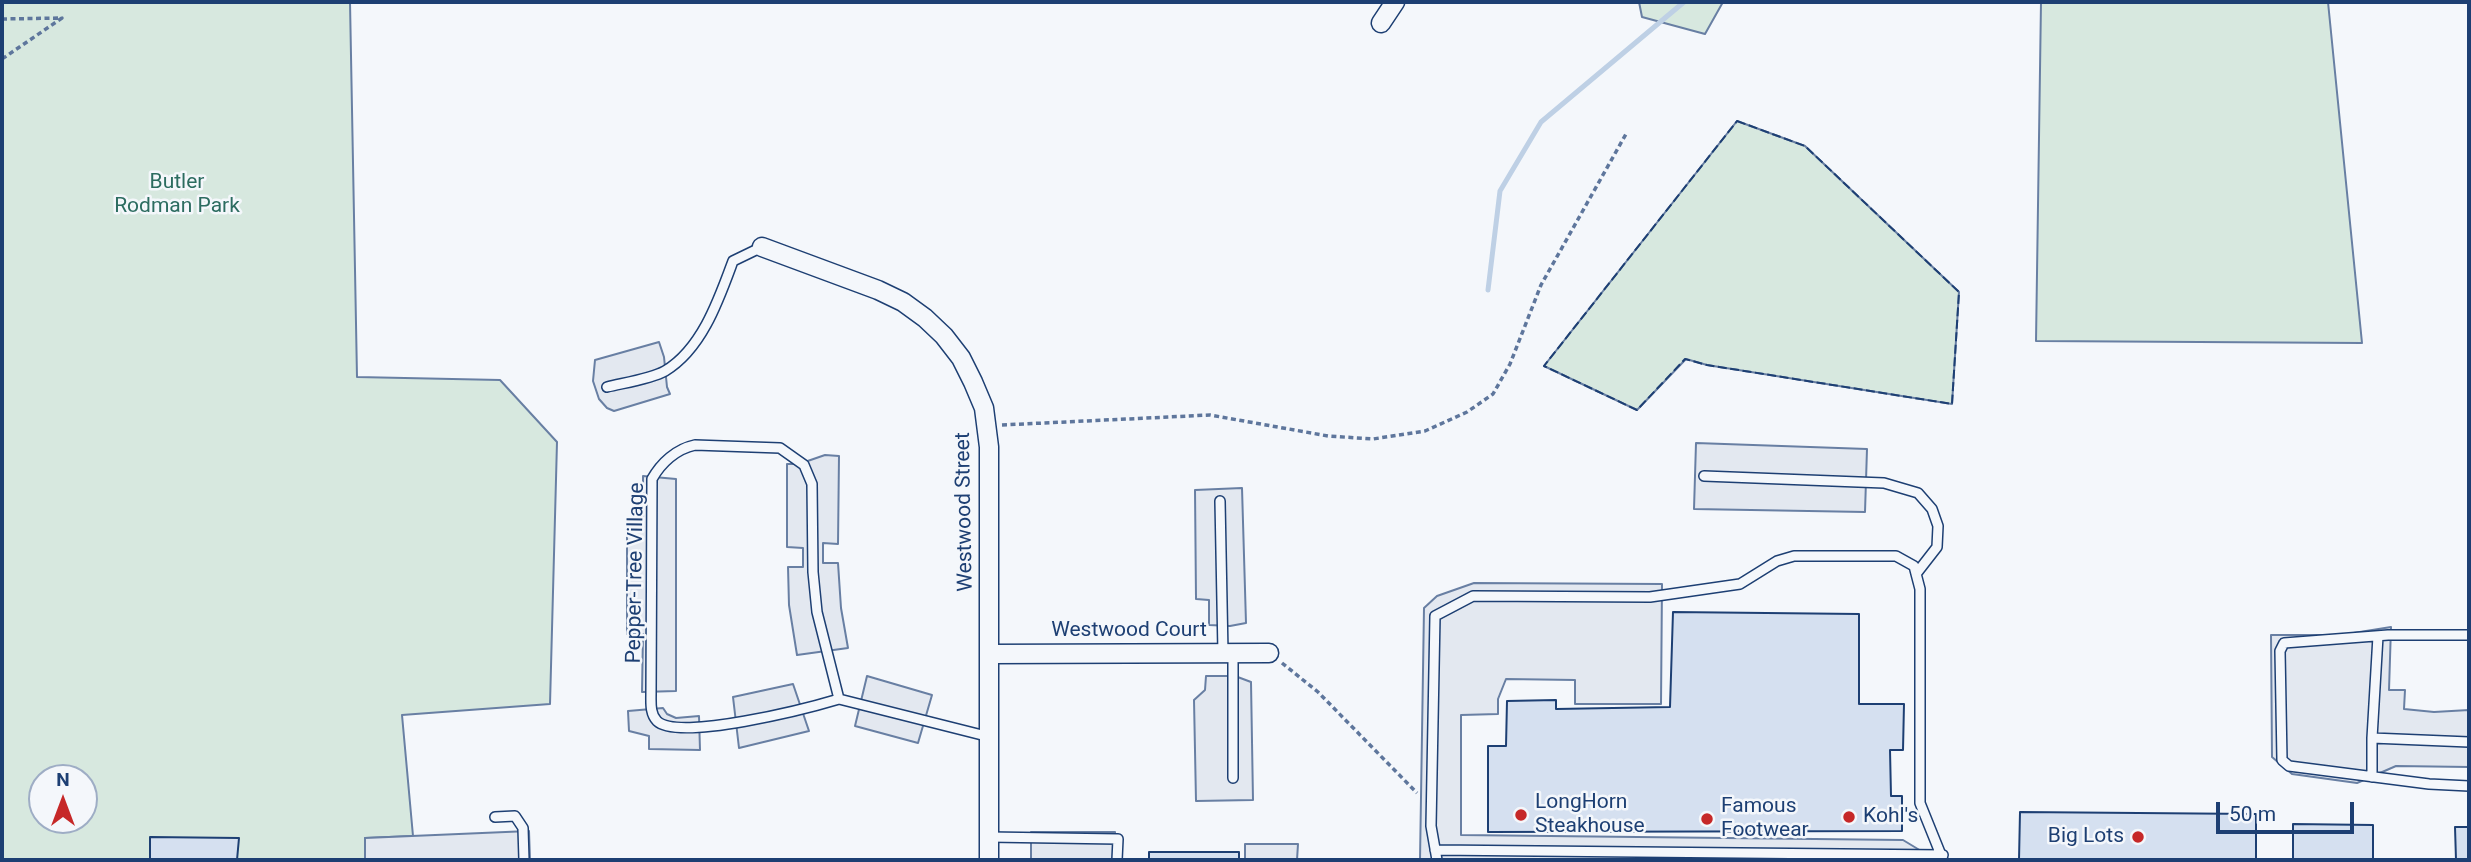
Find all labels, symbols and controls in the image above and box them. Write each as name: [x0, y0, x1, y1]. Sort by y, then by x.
park label: Butler Rodman Park: [114, 170, 240, 220]
street label: Westwood Street: [951, 432, 979, 592]
street label: Pepper-Tree Village: [622, 482, 650, 664]
street label: Westwood Court: [1051, 618, 1207, 644]
north arrow: [28, 764, 98, 834]
text: N: [56, 768, 70, 791]
scale bar: [2219, 788, 2357, 832]
place label: LongHorn Steakhouse: [1535, 790, 1645, 840]
place label: Famous Footwear: [1721, 794, 1809, 844]
text: 50 m: [2229, 802, 2276, 826]
place label: Kohl's: [1863, 804, 1918, 830]
marker: LongHorn Steakhouse: [1513, 807, 1529, 823]
marker: Kohl's: [1841, 809, 1857, 825]
marker: Famous Footwear: [1699, 811, 1715, 827]
place label: Big Lots: [2048, 824, 2124, 850]
marker: Big Lots: [2130, 829, 2146, 845]

